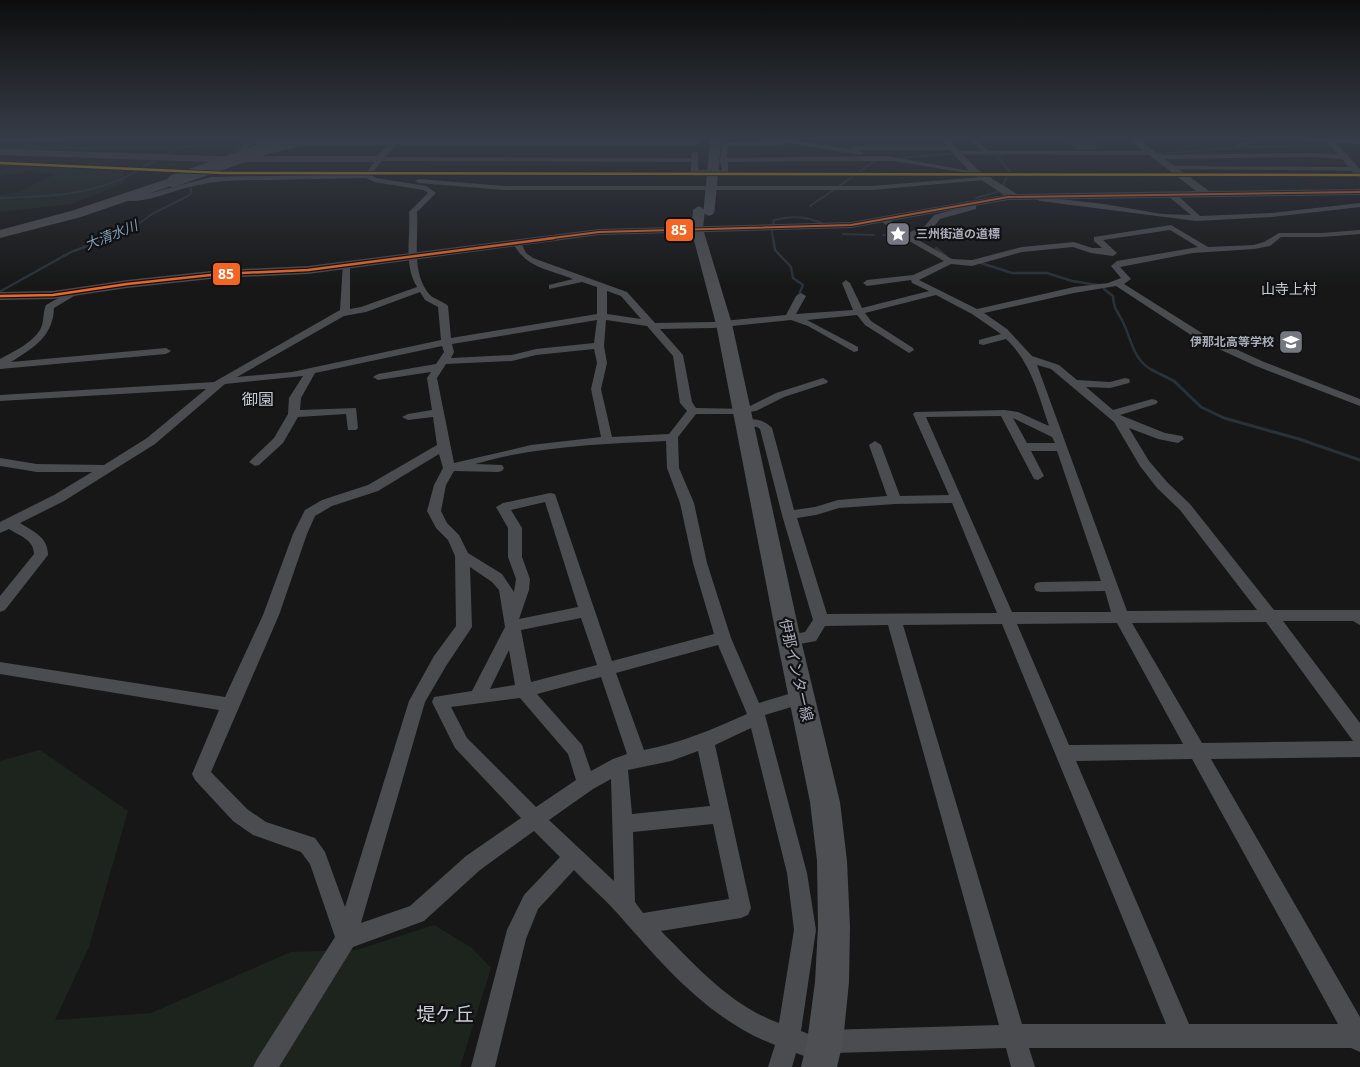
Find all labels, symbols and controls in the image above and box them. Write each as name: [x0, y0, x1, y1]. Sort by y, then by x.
water label: 大清水川: [81, 214, 142, 254]
line badge: 85: [665, 218, 694, 242]
text: 85: [671, 220, 687, 239]
place icon: 三州街道の道標: [885, 221, 911, 247]
place label: 三州街道の道標: [916, 225, 1000, 242]
line badge: 85: [212, 262, 241, 286]
text: 85: [218, 264, 234, 283]
district label: 山寺上村: [1261, 279, 1317, 298]
school or university icon: 伊那北高等学校: [1278, 329, 1304, 355]
place label: 伊那北高等学校: [1190, 333, 1274, 350]
district label: 御園: [242, 388, 274, 410]
street label: 伊那インター線: [775, 616, 819, 723]
district label: 堤ケ丘: [416, 1001, 474, 1027]

